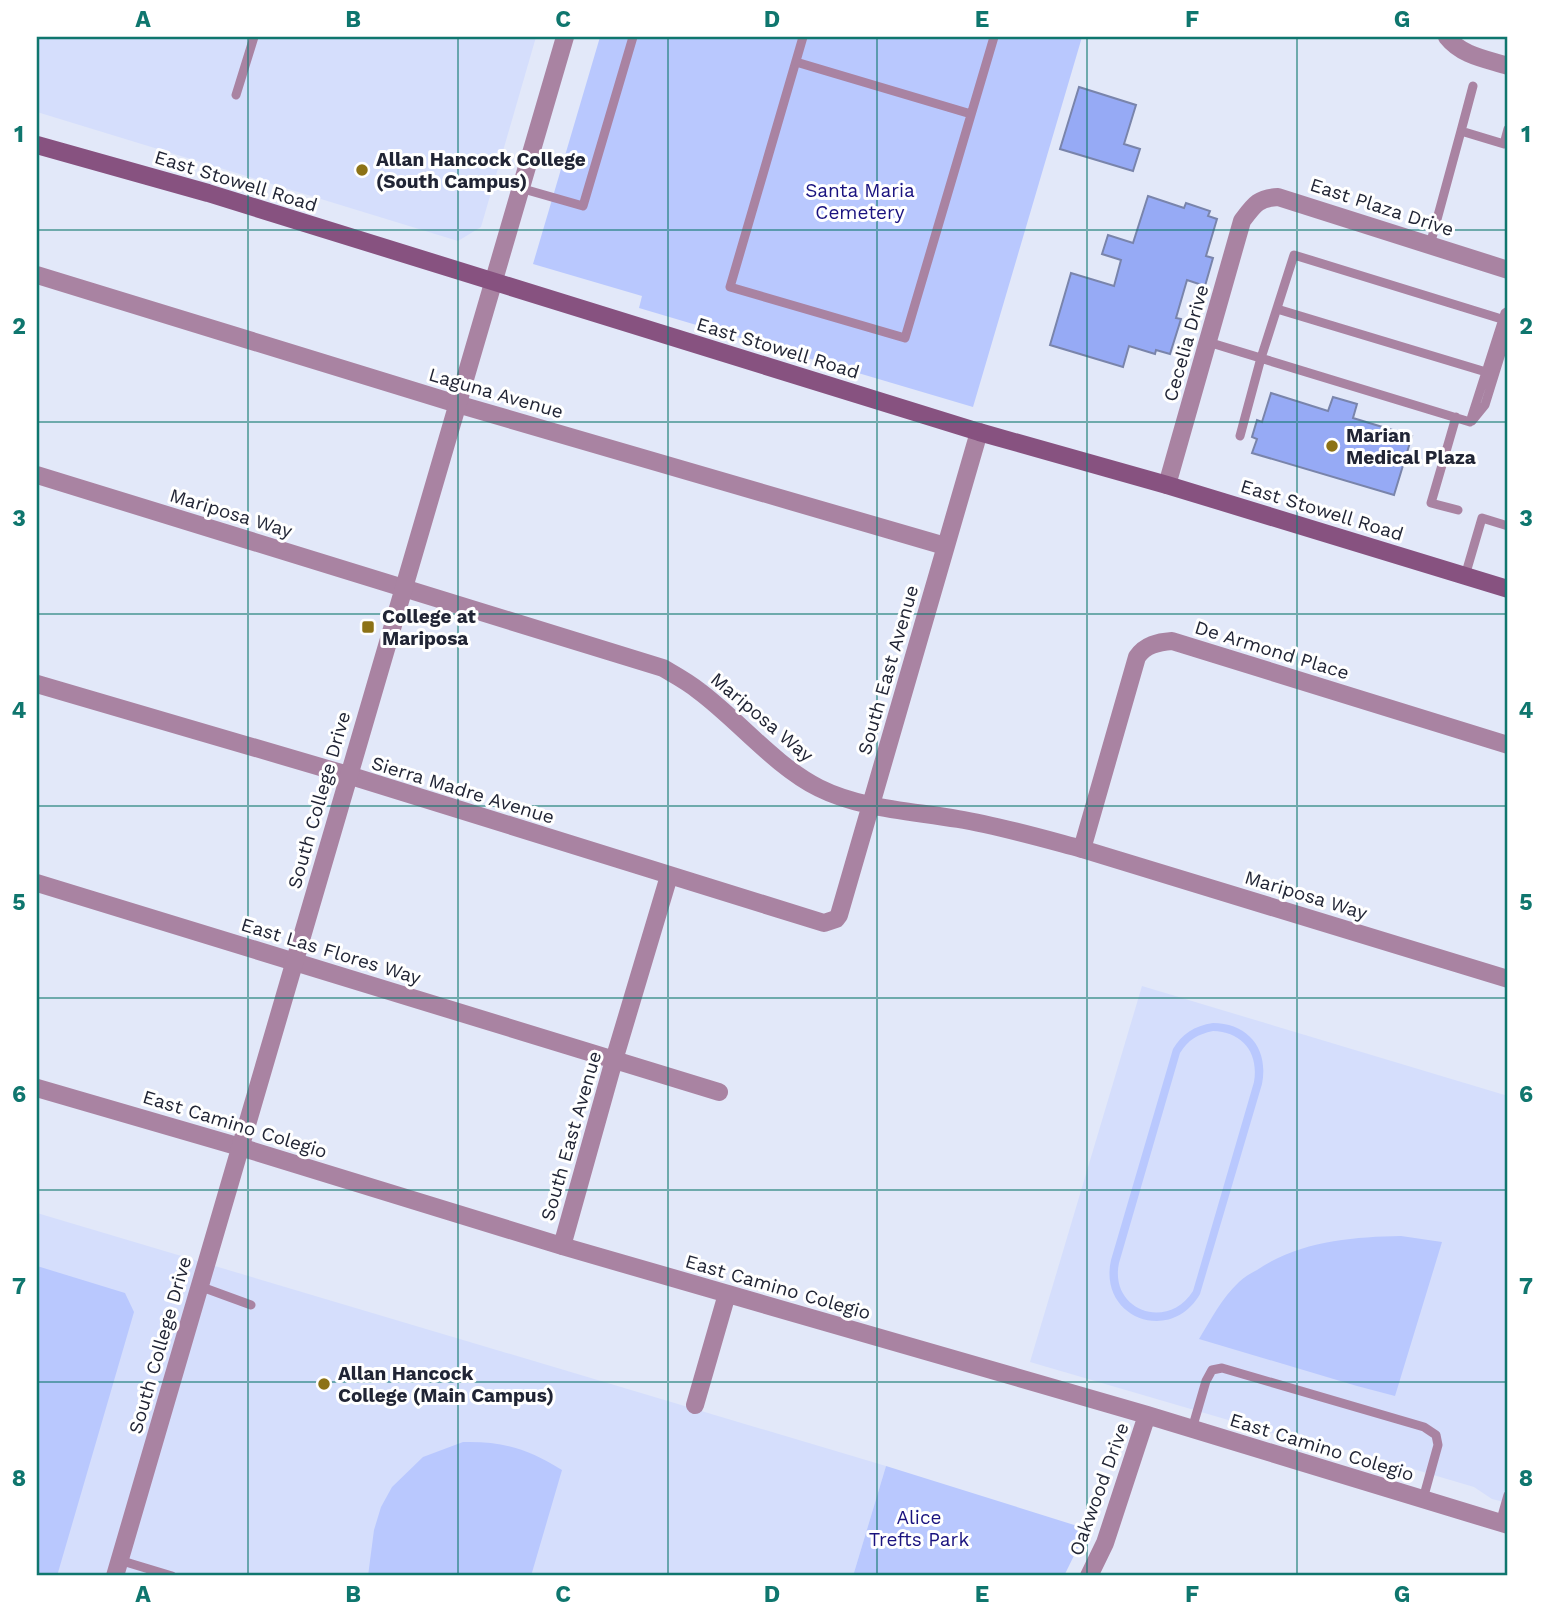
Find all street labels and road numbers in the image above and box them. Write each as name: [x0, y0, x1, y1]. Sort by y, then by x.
street label: East Stowell Road: [152, 145, 320, 217]
street label: East Plaza Drive: [1307, 173, 1457, 241]
street label: Cecelia Drive: [1158, 282, 1214, 404]
street label: East Stowell Road: [694, 312, 862, 384]
street label: Laguna Avenue: [426, 363, 566, 423]
street label: East Stowell Road: [1238, 474, 1406, 546]
street label: Mariposa Way: [167, 483, 295, 543]
street label: South East Avenue: [853, 583, 923, 757]
street label: De Armond Place: [1192, 616, 1352, 684]
street label: Mariposa Way: [706, 667, 818, 767]
street label: South College Drive: [283, 709, 355, 891]
street label: Sierra Madre Avenue: [369, 751, 557, 829]
street label: Mariposa Way: [1242, 865, 1370, 925]
street label: East Las Flores Way: [238, 913, 424, 989]
street label: South East Avenue: [536, 1049, 606, 1223]
street label: East Camino Colegio: [140, 1085, 330, 1163]
street label: East Camino Colegio: [683, 1250, 873, 1324]
street label: South College Drive: [124, 1254, 196, 1436]
street label: East Camino Colegio: [1227, 1408, 1417, 1486]
street label: Oakwood Drive: [1064, 1419, 1134, 1559]

